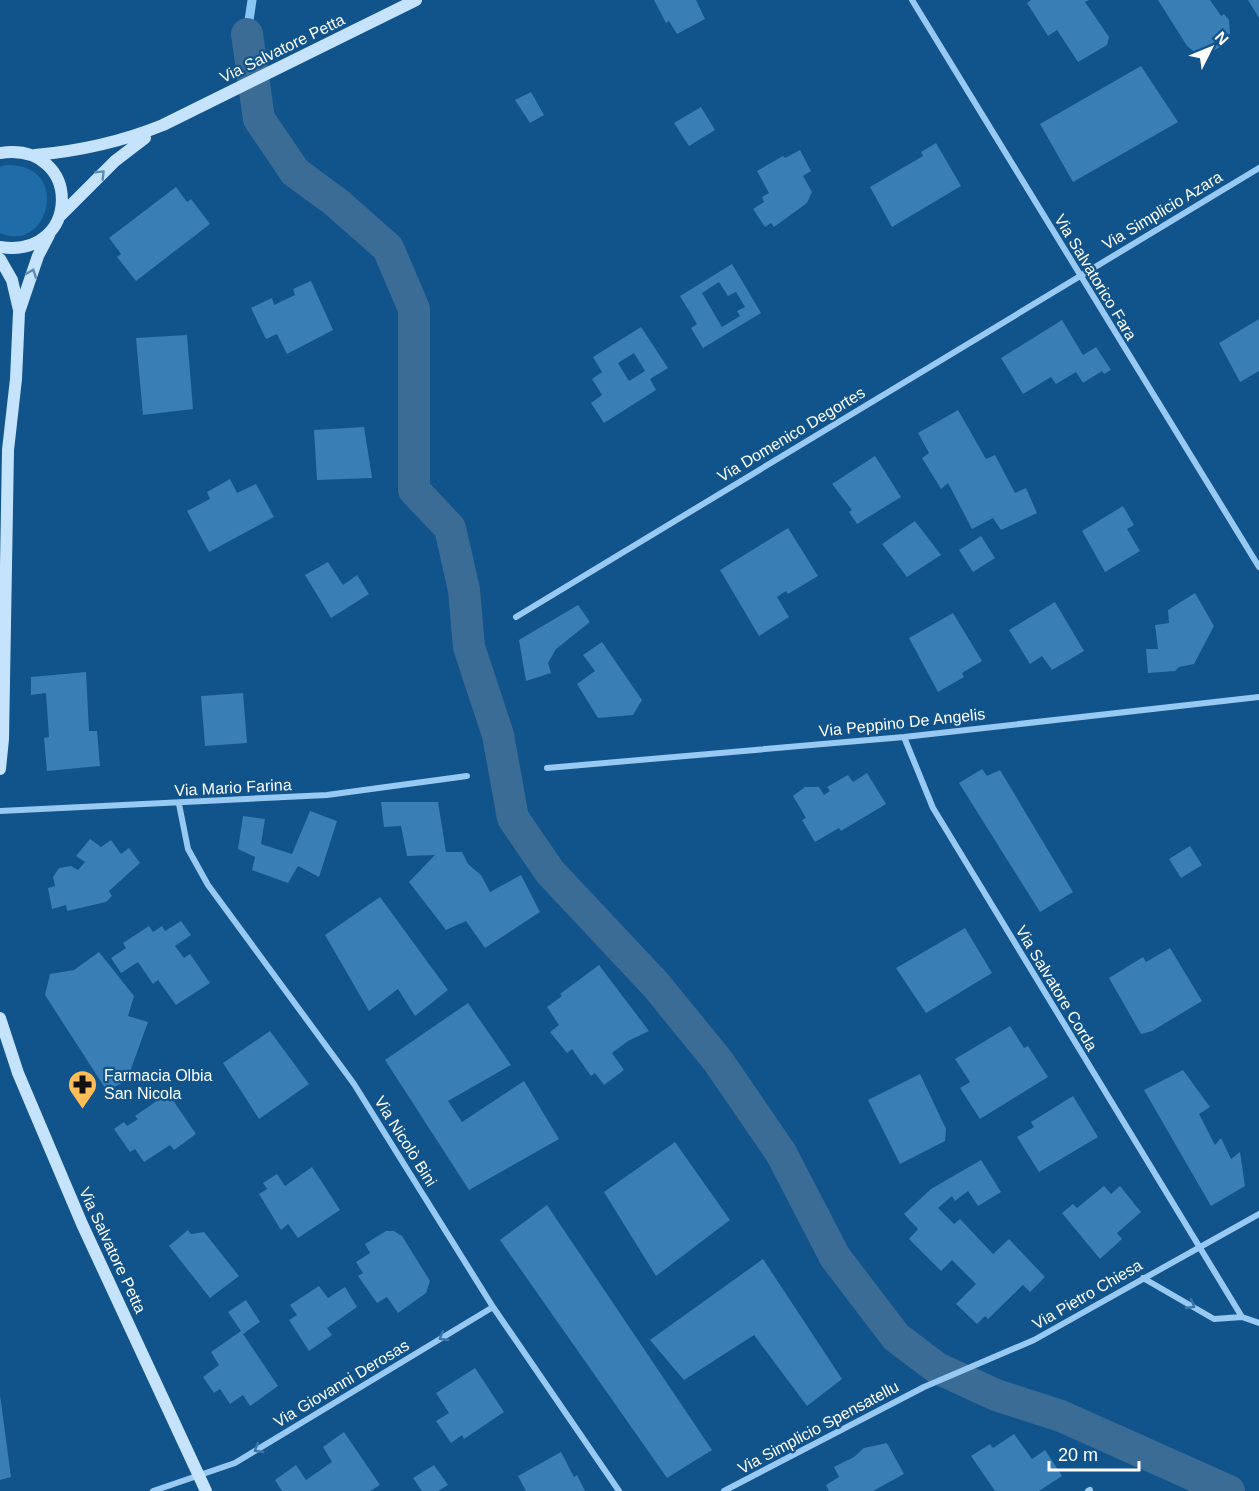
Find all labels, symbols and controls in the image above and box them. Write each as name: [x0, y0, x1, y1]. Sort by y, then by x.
street label: Via Salvatore Petta: [217, 11, 347, 86]
north arrow: [1181, 18, 1241, 78]
text: N: [1211, 28, 1232, 48]
street label: Via Simplicio Azara: [1099, 168, 1225, 253]
one-way arrow: [93, 171, 104, 182]
street label: Via Salvatorico Fara: [1051, 211, 1140, 343]
one-way arrow: [25, 268, 37, 279]
street label: Via Domenico Degortes: [715, 384, 868, 485]
street label: Via Peppino De Angelis: [818, 705, 986, 740]
street label: Via Mario Farina: [174, 776, 292, 799]
street label: Via Salvatore Corda: [1012, 923, 1101, 1054]
place label: Farmacia Olbia San Nicola: [104, 1067, 213, 1102]
pharmacy icon: Farmacia Olbia San Nicola: [67, 1068, 99, 1110]
street label: Via Nicolò Bini: [371, 1093, 440, 1189]
street label: Via Salvatore Petta: [76, 1185, 149, 1316]
street label: Via Pietro Chiesa: [1030, 1256, 1145, 1333]
one-way arrow: [1184, 1298, 1195, 1310]
one-way arrow: [439, 1330, 449, 1341]
street label: Via Giovanni Derosas: [271, 1336, 412, 1430]
street label: Via Simplicio Spensatellu: [735, 1378, 901, 1477]
scale bar: [1049, 1434, 1139, 1472]
one-way arrow: [254, 1442, 264, 1454]
text: 20 m: [1058, 1445, 1098, 1465]

